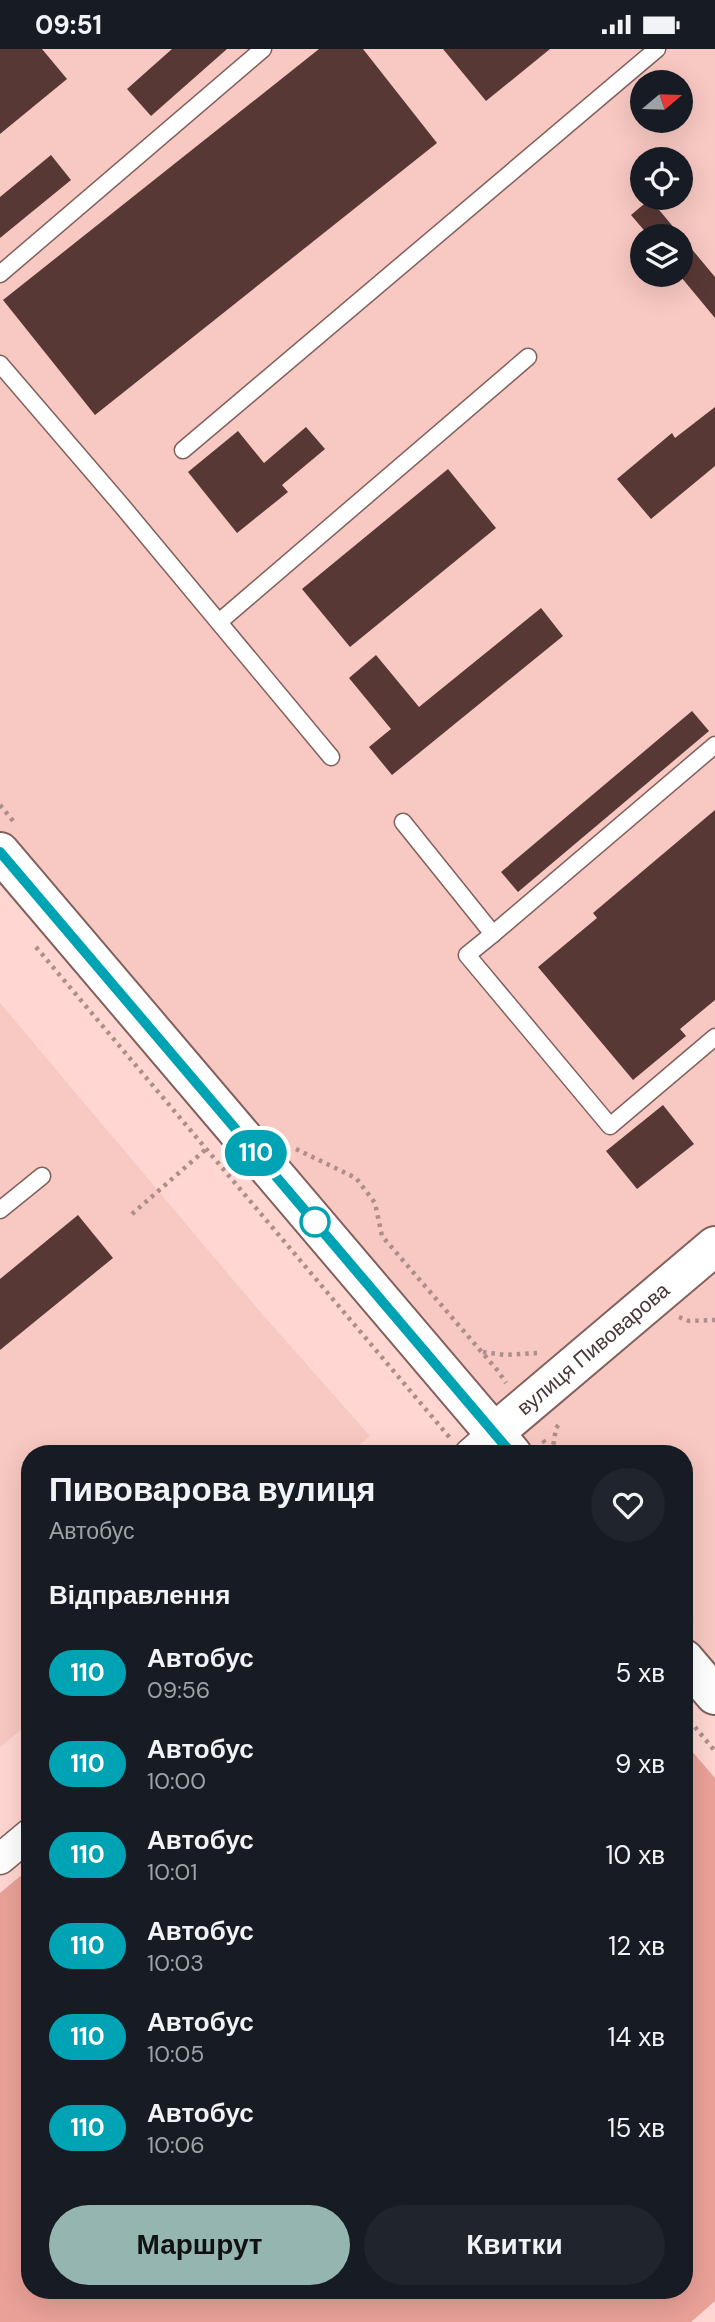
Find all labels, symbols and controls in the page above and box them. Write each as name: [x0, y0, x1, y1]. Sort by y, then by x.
text: 09:51: [35, 8, 102, 42]
north arrow: [630, 70, 693, 133]
map controls: [630, 70, 693, 287]
button: locate: [630, 147, 693, 210]
button: layers: [630, 224, 693, 287]
line badge: 110: [216, 1130, 296, 1176]
text: 110: [239, 1137, 273, 1168]
unlabelled marker: [300, 1207, 330, 1237]
street label: вулиця Пивоварова: [511, 1276, 676, 1422]
text: Пивоварова вулиця: [49, 1468, 376, 1511]
button: heart: [591, 1468, 665, 1542]
text: Автобус: [49, 1516, 135, 1546]
text: Відправлення: [49, 1578, 230, 1612]
text: Автобус: [147, 1641, 254, 1675]
text: 5 хв: [615, 1656, 665, 1690]
text: 110: [70, 1657, 105, 1688]
text: 09:56: [147, 1675, 210, 1705]
text: Автобус: [147, 1732, 254, 1766]
text: 9 хв: [615, 1747, 665, 1781]
text: 110: [70, 1748, 105, 1779]
text: 10:00: [147, 1766, 206, 1796]
text: Автобус: [147, 1823, 254, 1857]
text: 10 хв: [605, 1838, 665, 1872]
text: 110: [70, 1839, 105, 1870]
text: 10:01: [147, 1857, 197, 1887]
text: Автобус: [147, 1914, 254, 1948]
text: 12 хв: [608, 1929, 665, 1963]
text: 110: [70, 1930, 105, 1961]
text: 10:03: [147, 1948, 204, 1978]
text: Автобус: [147, 2005, 254, 2039]
text: 14 хв: [607, 2020, 665, 2054]
text: 110: [70, 2021, 105, 2052]
text: 10:05: [147, 2039, 204, 2069]
text: Автобус: [147, 2096, 254, 2130]
text: 15 хв: [607, 2111, 665, 2145]
text: 110: [70, 2112, 105, 2143]
text: 10:06: [147, 2130, 205, 2160]
button: Маршрут: [49, 2205, 350, 2285]
button: Квитки: [364, 2205, 665, 2285]

